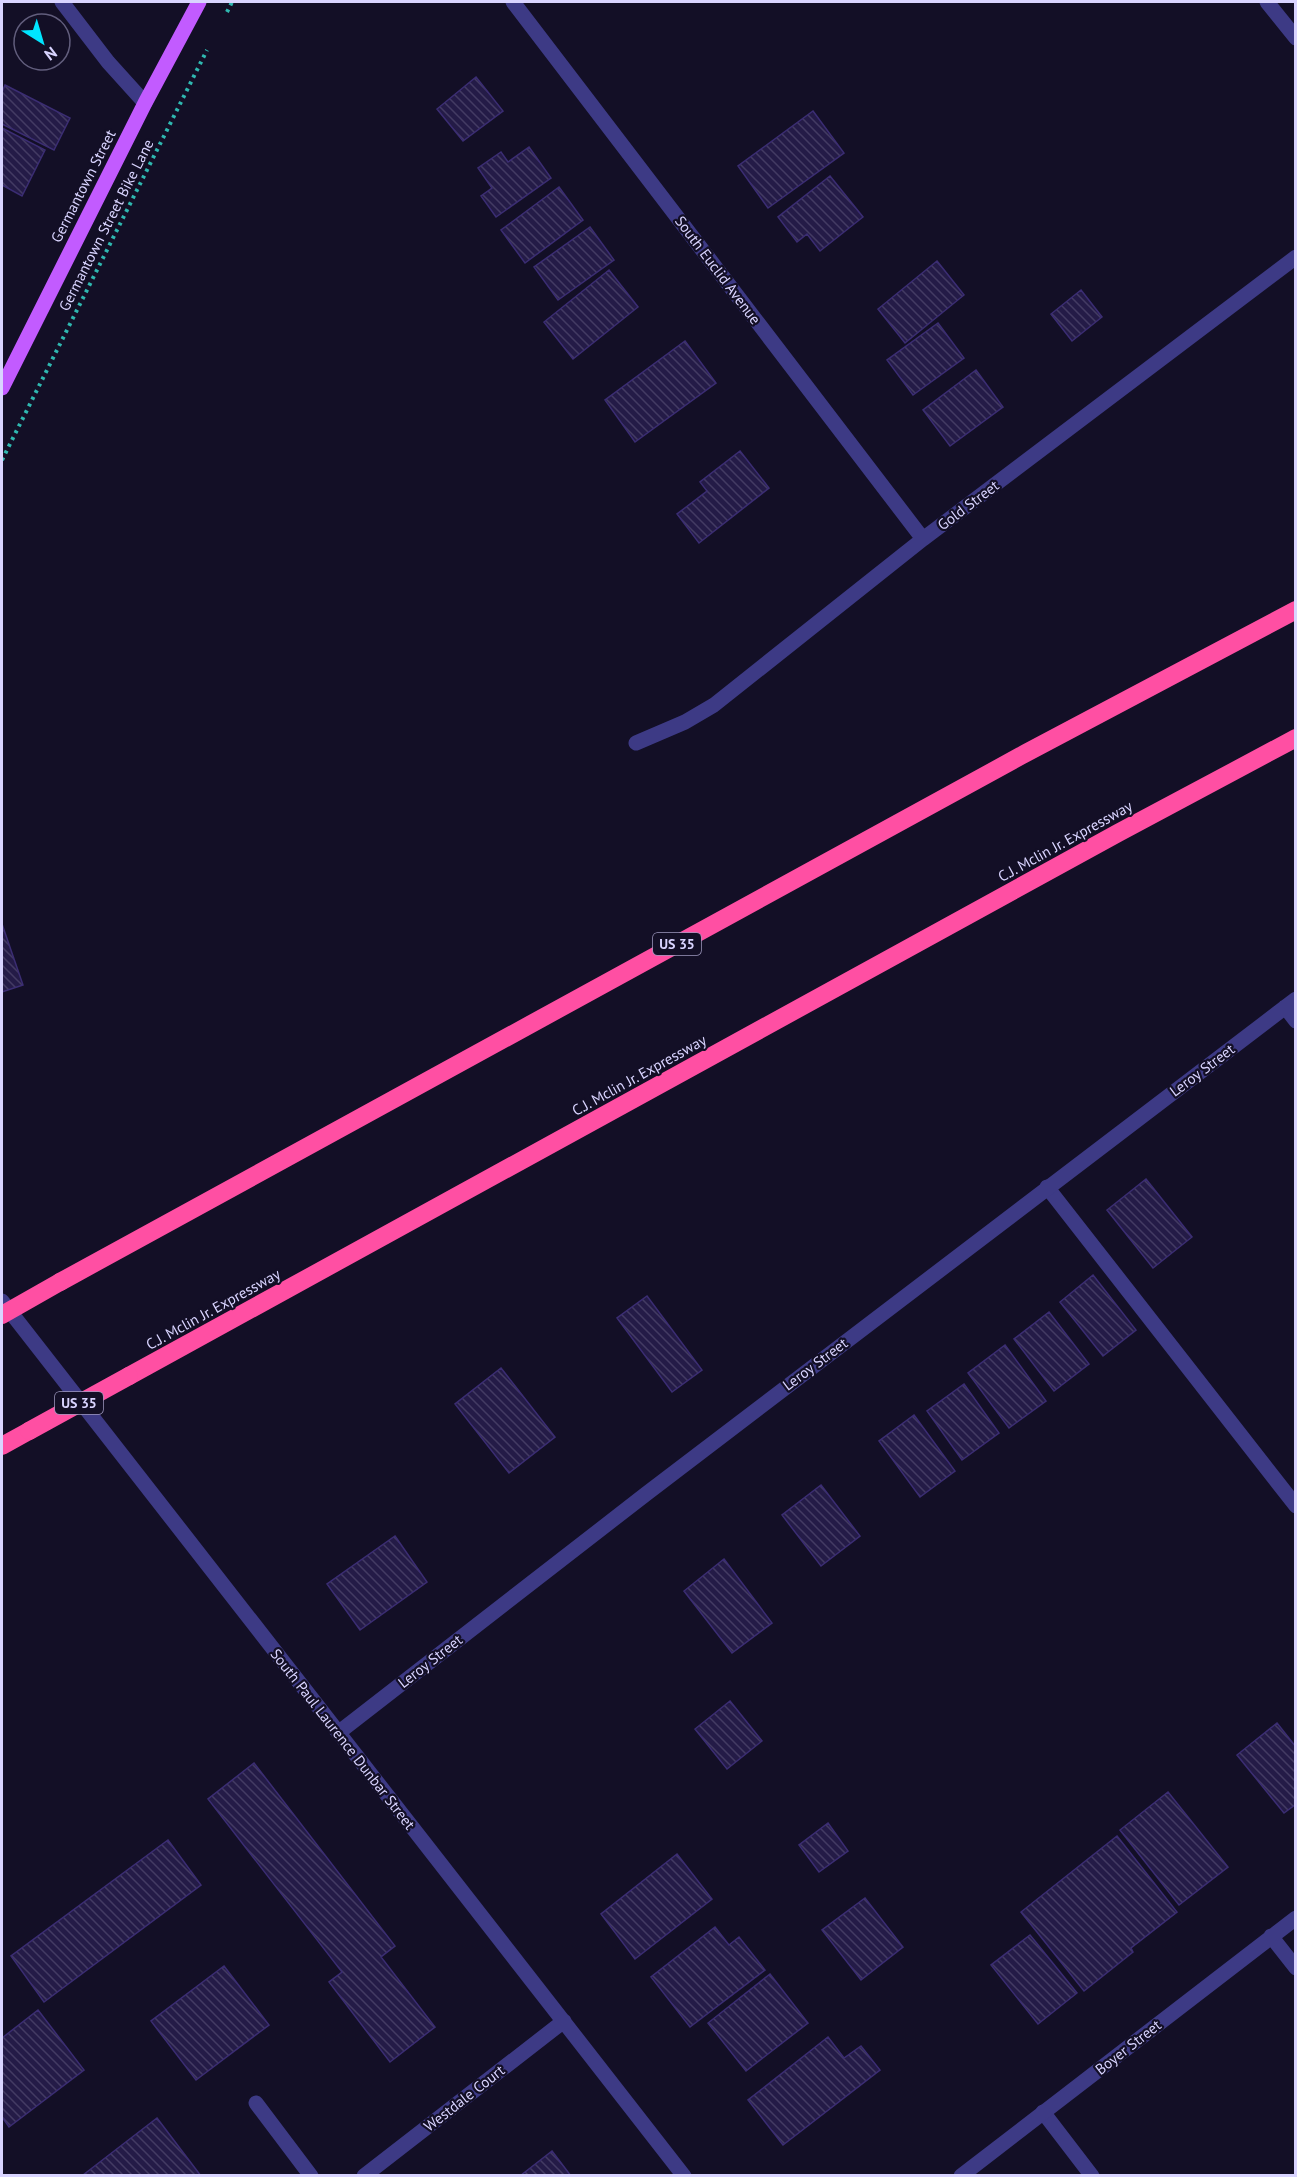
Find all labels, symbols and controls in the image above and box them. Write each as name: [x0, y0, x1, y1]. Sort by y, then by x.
north arrow: [12, 12, 72, 72]
text: N: [41, 43, 61, 65]
street label: Germantown Street: [46, 126, 120, 246]
street label: Germantown Street Bike Lane: [54, 136, 158, 314]
street label: South Euclid Avenue: [671, 212, 765, 328]
street label: Gold Street: [934, 476, 1002, 534]
street label: C.J. Mclin Jr. Expressway: [994, 796, 1136, 886]
road number: US 35: [653, 933, 701, 955]
street label: C.J. Mclin Jr. Expressway: [568, 1030, 710, 1120]
street label: Leroy Street: [1166, 1039, 1238, 1101]
street label: C.J. Mclin Jr. Expressway: [142, 1264, 284, 1354]
street label: Leroy Street: [779, 1333, 851, 1395]
road number: US 35: [55, 1392, 103, 1414]
street label: Leroy Street: [394, 1630, 466, 1692]
street label: South Paul Laurence Dunbar Street: [267, 1645, 419, 1833]
street label: Boyer Street: [1091, 2015, 1165, 2079]
street label: Westdale Court: [420, 2061, 508, 2135]

